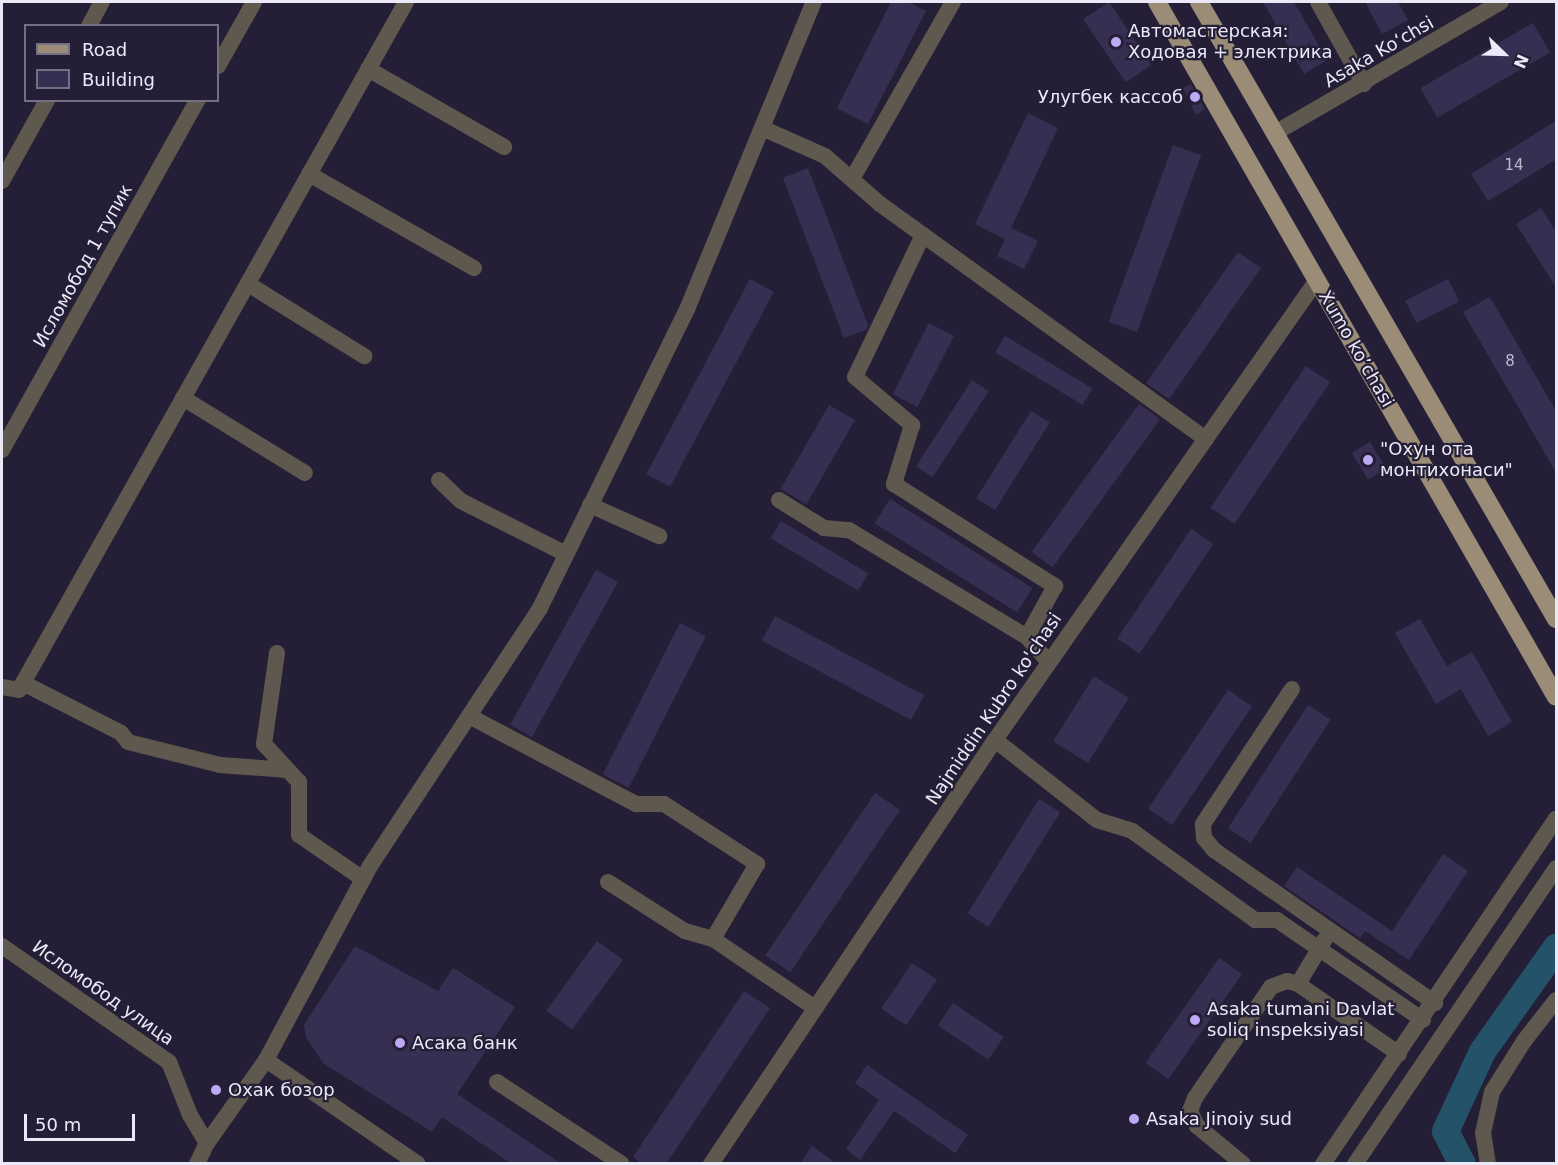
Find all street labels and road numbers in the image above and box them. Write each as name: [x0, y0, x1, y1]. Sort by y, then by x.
street label: Asaka Koʻchsi: [1320, 12, 1438, 92]
street label: Исломобод 1 тупик: [29, 181, 137, 351]
street label: Xumo ko’chasi: [1314, 287, 1398, 411]
street label: Najmiddin Kubro ko'chasi: [922, 609, 1066, 809]
street label: Исломобод улица: [28, 936, 178, 1050]

